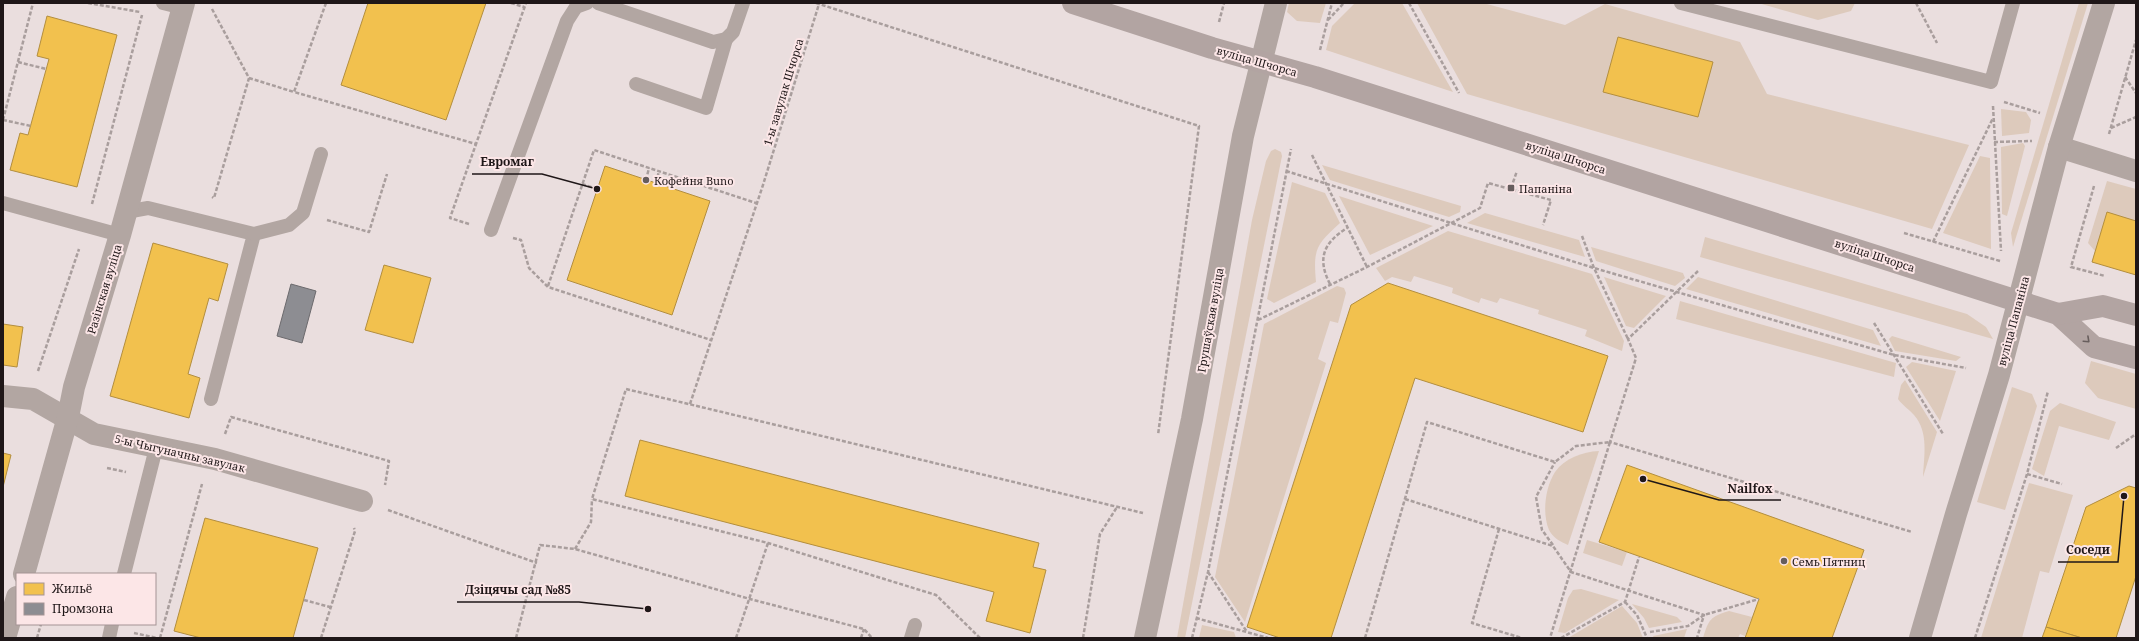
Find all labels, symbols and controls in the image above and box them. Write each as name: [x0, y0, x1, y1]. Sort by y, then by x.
street label: 1-ы завулак Шчорса: [760, 37, 806, 147]
street label: вуліца Шчорса: [1215, 42, 1299, 80]
street label: вуліца Шчорса: [1524, 137, 1608, 177]
callout: Евромаг: [472, 150, 542, 174]
text: Евромаг: [480, 153, 534, 170]
place label: Кофейня Buno: [654, 173, 734, 188]
marker: Кофейня Buno: [641, 175, 651, 185]
place label: Папаніна: [1519, 181, 1572, 196]
marker: Папаніна: [1506, 183, 1516, 193]
street label: вуліца Шчорса: [1833, 235, 1917, 275]
street label: Разінская вуліца: [83, 242, 125, 336]
street label: Грушаўская вуліца: [1193, 266, 1227, 374]
street label: вуліца Папаніна: [1994, 274, 2032, 368]
one-way arrow: [2082, 335, 2090, 343]
street label: 5-ы Чыгуначны завулак: [113, 431, 247, 475]
callout: Nailfox: [1719, 476, 1781, 500]
text: Nailfox: [1727, 480, 1773, 497]
callout: Соседи: [2058, 538, 2118, 562]
text: Соседи: [2066, 541, 2110, 558]
place label: Семь Пятниц: [1792, 554, 1865, 569]
marker: Семь Пятниц: [1779, 556, 1789, 566]
legend: [16, 573, 156, 625]
callout: Дзіцячы сад №85: [457, 578, 579, 602]
text: Жильё: [51, 580, 92, 597]
text: Дзіцячы сад №85: [465, 581, 571, 598]
text: Промзона: [52, 600, 114, 617]

